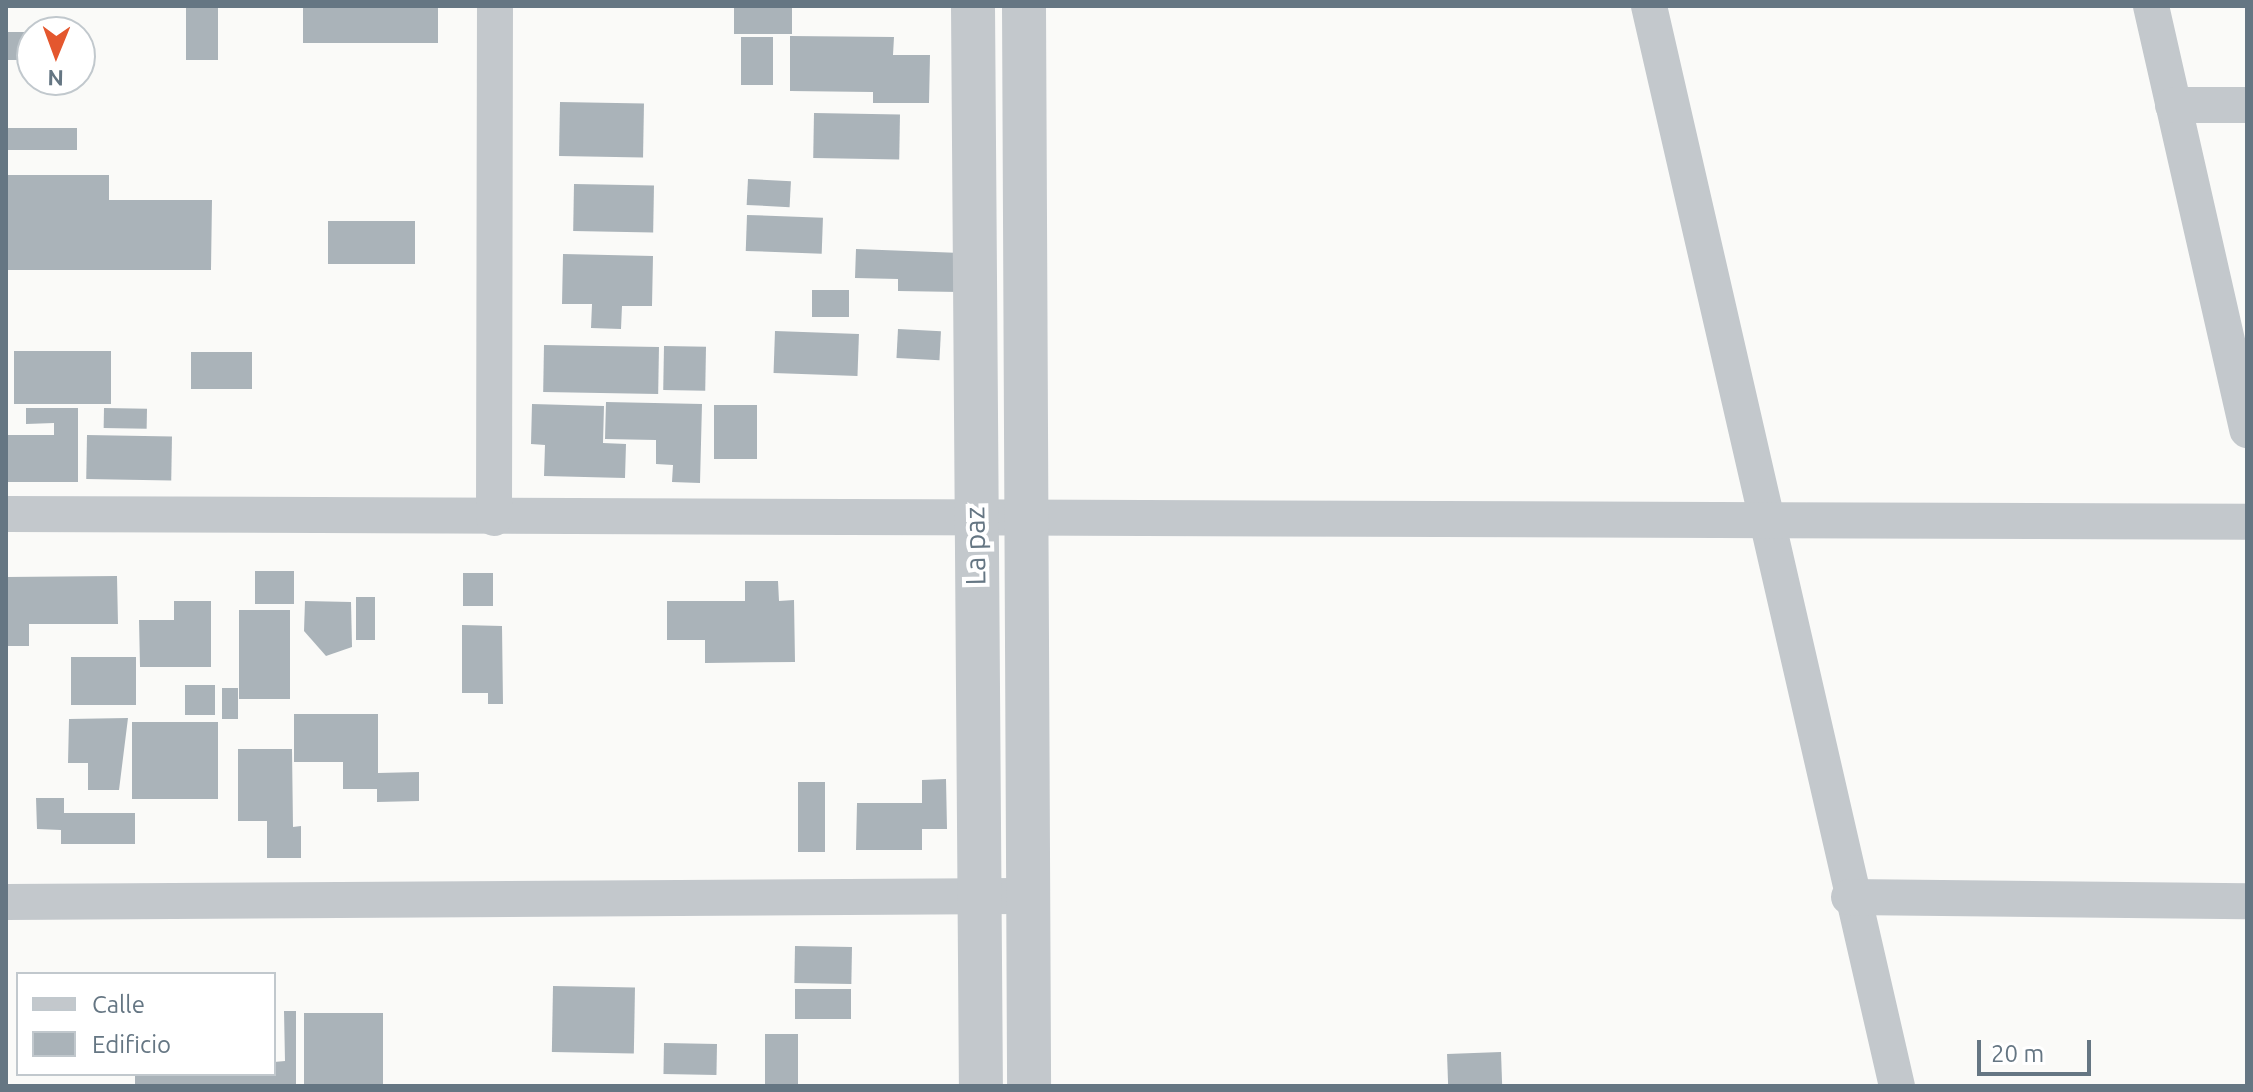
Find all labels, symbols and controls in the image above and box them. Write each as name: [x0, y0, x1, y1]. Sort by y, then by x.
north arrow: [16, 16, 96, 96]
text: N: [47, 66, 64, 91]
street label: La paz: [958, 506, 992, 586]
legend: [16, 972, 276, 1076]
text: Calle: [92, 991, 145, 1018]
scale bar: [1981, 1024, 2095, 1074]
text: Edificio: [92, 1031, 171, 1058]
text: 20 m: [1991, 1040, 2044, 1067]

